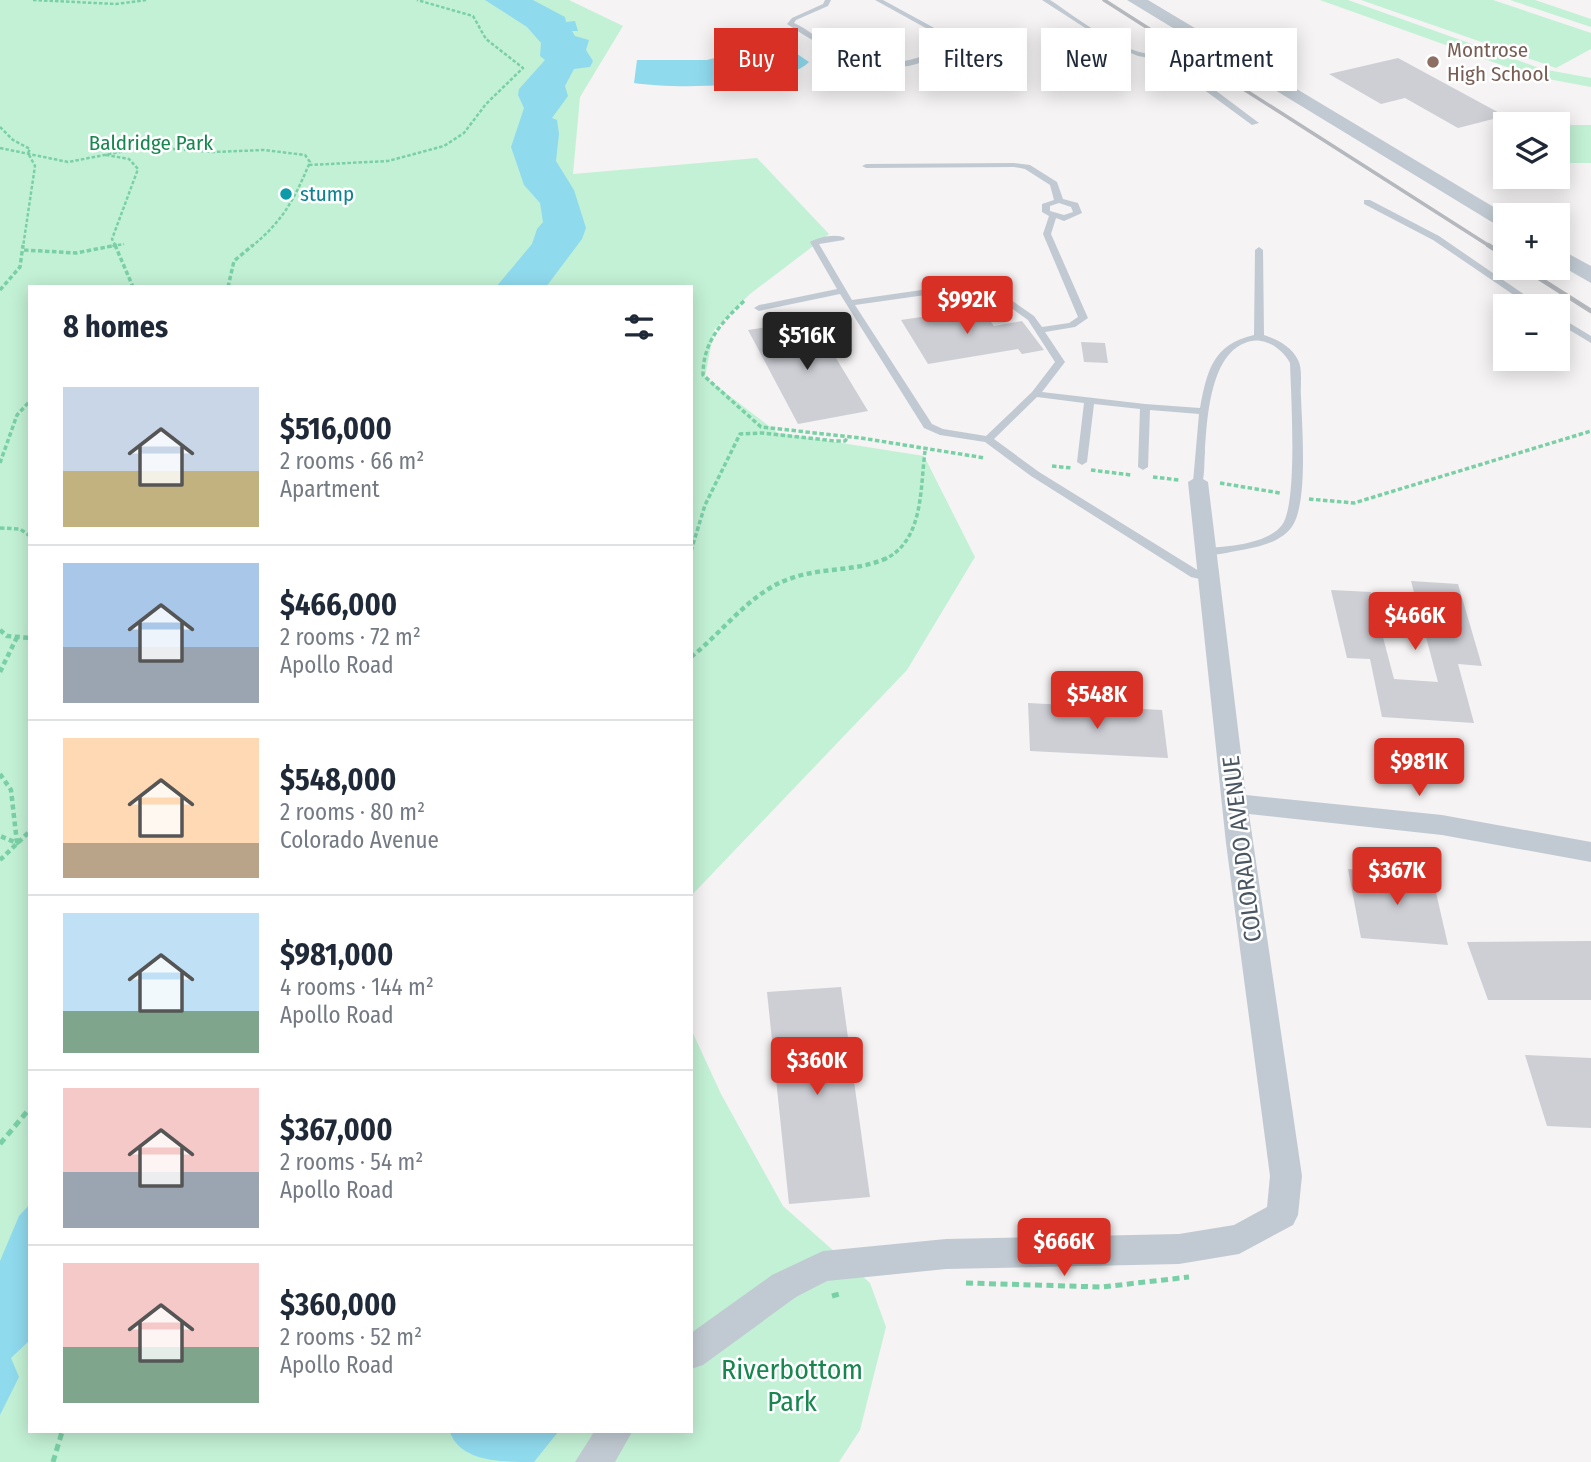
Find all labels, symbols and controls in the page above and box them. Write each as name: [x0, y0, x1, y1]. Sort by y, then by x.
chip: Buy: [714, 28, 798, 91]
chip: Rent: [812, 28, 905, 91]
chip: Filters: [919, 28, 1027, 91]
chip: New: [1041, 28, 1131, 91]
chip: Apartment: [1145, 28, 1297, 91]
place label: Montrose High School: [1447, 37, 1549, 87]
marker: Montrose High School: [1425, 54, 1441, 70]
map controls: [1493, 112, 1570, 371]
button: layers: [1493, 112, 1570, 189]
park label: Baldridge Park: [89, 130, 213, 156]
place label: stump: [300, 181, 354, 207]
marker: stump: [278, 186, 294, 202]
button: +: [1493, 203, 1570, 280]
pin: $992K: [918, 276, 1016, 336]
text: $992K: [938, 285, 996, 313]
button: −: [1493, 294, 1570, 371]
icon: filters: [620, 308, 658, 346]
text: 8 homes: [63, 309, 168, 345]
pin: $516K: [758, 312, 856, 372]
text: $516K: [779, 321, 835, 349]
text: $516,000: [280, 411, 392, 447]
icon: home: [119, 415, 203, 499]
text: 2 rooms · 66 m²: [280, 447, 424, 475]
text: Apartment: [280, 475, 380, 503]
text: $466,000: [280, 587, 397, 623]
icon: home: [119, 591, 203, 675]
pin: $466K: [1366, 592, 1464, 652]
text: $466K: [1385, 601, 1445, 629]
text: 2 rooms · 72 m²: [280, 623, 421, 651]
text: Apollo Road: [280, 651, 394, 679]
pin: $548K: [1048, 672, 1146, 731]
text: $548K: [1067, 680, 1127, 708]
pin: $981K: [1370, 738, 1468, 798]
text: $981K: [1390, 747, 1448, 775]
street label: COLORADO AVENUE: [1217, 754, 1267, 944]
text: $548,000: [280, 762, 396, 798]
icon: home: [119, 766, 203, 850]
text: 2 rooms · 80 m²: [280, 798, 425, 826]
text: Colorado Avenue: [280, 826, 439, 854]
pin: $367K: [1348, 848, 1446, 907]
text: $367K: [1368, 856, 1426, 884]
text: $981,000: [280, 937, 393, 973]
icon: home: [119, 941, 203, 1025]
text: 4 rooms · 144 m²: [280, 973, 434, 1001]
text: Apollo Road: [280, 1001, 394, 1029]
pin: $360K: [768, 1038, 866, 1097]
text: $360K: [787, 1046, 847, 1074]
text: $367,000: [280, 1112, 393, 1148]
icon: home: [119, 1116, 203, 1200]
text: 2 rooms · 54 m²: [280, 1148, 423, 1176]
text: Apollo Road: [280, 1176, 394, 1204]
pin: $666K: [1015, 1218, 1113, 1278]
text: $666K: [1034, 1227, 1094, 1255]
text: $360,000: [280, 1287, 397, 1323]
icon: home: [119, 1291, 203, 1375]
text: 2 rooms · 52 m²: [280, 1323, 422, 1351]
text: Apollo Road: [280, 1351, 394, 1379]
park label: Riverbottom Park: [721, 1353, 863, 1418]

